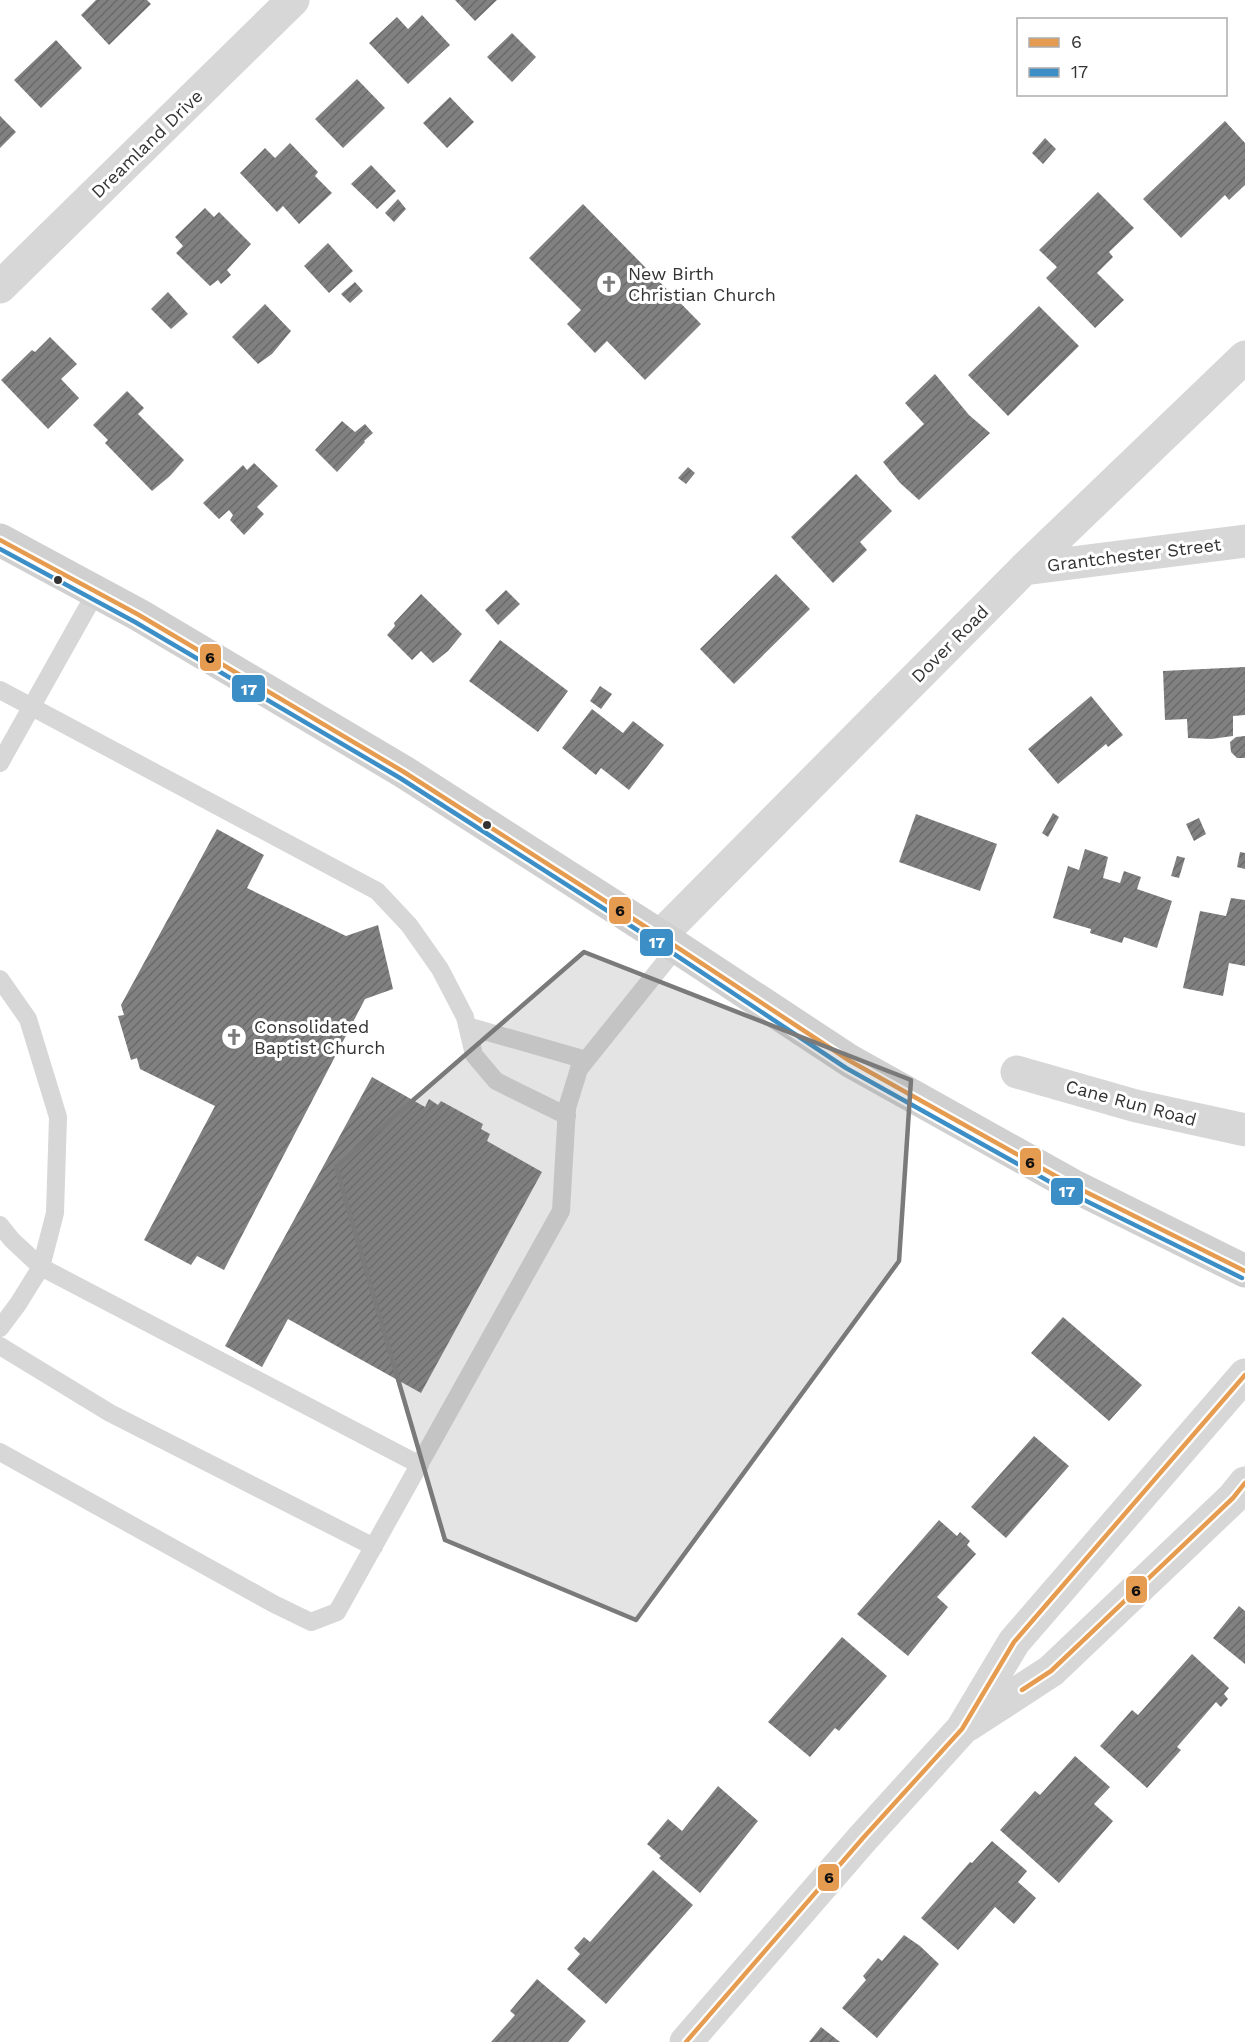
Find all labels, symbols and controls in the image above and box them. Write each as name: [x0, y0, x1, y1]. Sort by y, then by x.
legend: [1017, 18, 1227, 96]
text: 6: [1071, 31, 1082, 52]
text: 17: [1071, 61, 1088, 82]
street label: Dreamland Drive: [87, 85, 207, 202]
place label: New Birth Christian Church: [628, 263, 776, 305]
church icon: New Birth Christian Church: [594, 269, 624, 299]
street label: Grantchester Street: [1046, 533, 1223, 576]
unlabelled marker: [52, 574, 64, 586]
street label: Dover Road: [907, 601, 993, 687]
line badge: 6: [199, 643, 222, 672]
text: 6: [205, 648, 215, 667]
line badge: 17: [231, 674, 266, 703]
text: 17: [241, 680, 258, 699]
unlabelled marker: [481, 819, 493, 831]
line badge: 6: [608, 896, 632, 925]
text: 6: [615, 901, 625, 920]
line badge: 17: [639, 928, 674, 957]
text: 17: [649, 933, 666, 952]
place label: Consolidated Baptist Church: [254, 1016, 385, 1058]
church icon: Consolidated Baptist Church: [219, 1022, 249, 1052]
street label: Cane Run Road: [1064, 1075, 1199, 1130]
line badge: 6: [1019, 1147, 1042, 1176]
text: 6: [1025, 1153, 1035, 1172]
line badge: 17: [1050, 1177, 1084, 1206]
text: 17: [1059, 1182, 1076, 1201]
line badge: 6: [1125, 1575, 1148, 1604]
text: 6: [1131, 1581, 1141, 1600]
line badge: 6: [817, 1863, 840, 1892]
text: 6: [824, 1868, 834, 1887]

